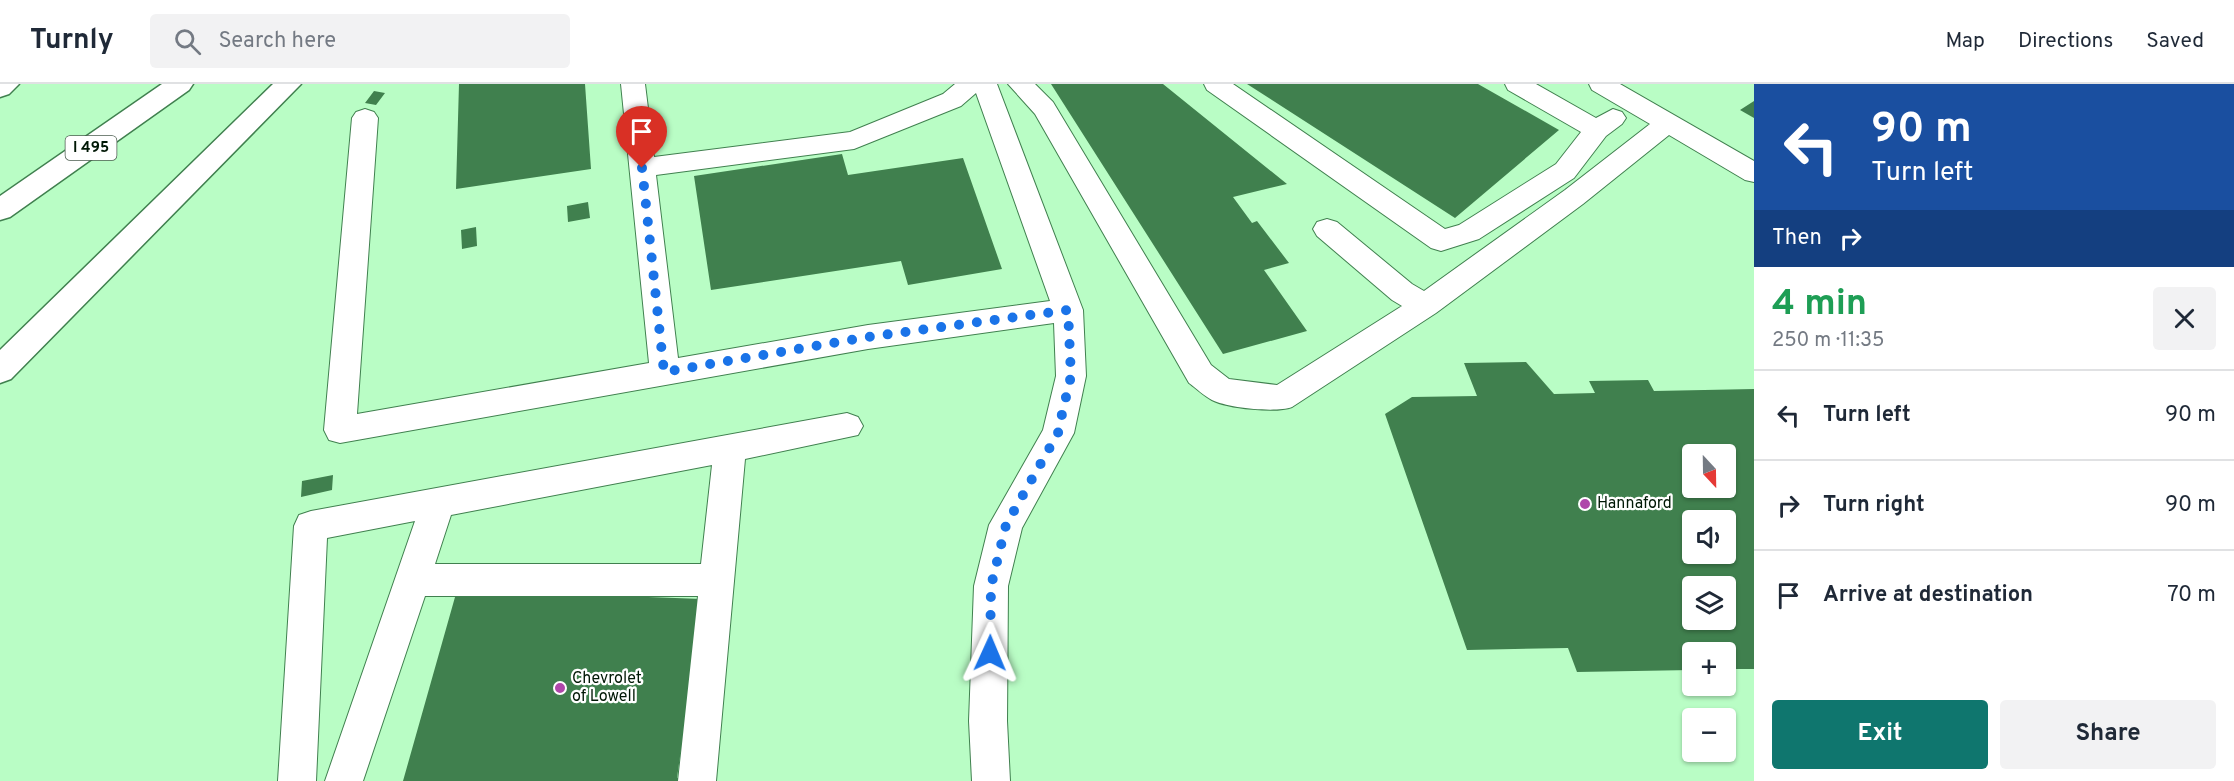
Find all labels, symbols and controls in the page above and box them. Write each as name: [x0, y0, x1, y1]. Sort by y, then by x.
search box: [150, 14, 570, 68]
text: Turnly: [30, 23, 114, 59]
icon: search: [171, 25, 204, 58]
text: Search here: [219, 28, 336, 55]
text: Map: [1945, 28, 1985, 55]
text: Directions: [2018, 28, 2113, 55]
text: Saved: [2146, 28, 2204, 55]
text: 90 m: [1871, 104, 1972, 157]
pin: [616, 106, 667, 168]
icon: left: [1772, 108, 1850, 186]
icon: arrive: [625, 115, 658, 148]
road number: I 495: [66, 136, 116, 160]
text: Turn left: [1871, 156, 1973, 190]
icon: right: [1834, 222, 1867, 255]
text: Then: [1772, 225, 1822, 252]
text: 4 min: [1772, 282, 1867, 328]
button: close: [2153, 287, 2216, 350]
text: 250 m · 11:35: [1772, 328, 1884, 354]
icon: left: [1772, 399, 1805, 432]
text: Turn left: [1823, 402, 1911, 429]
text: 90 m: [2165, 402, 2216, 429]
north arrow: [1682, 444, 1736, 498]
map controls: [1682, 444, 1736, 762]
icon: right: [1772, 489, 1805, 522]
text: Turn right: [1823, 492, 1925, 519]
text: 90 m: [2165, 492, 2216, 519]
place label: Hannaford: [1597, 494, 1672, 514]
marker: Hannaford: [1578, 497, 1592, 511]
button: sound: [1682, 510, 1736, 564]
button: layers: [1682, 576, 1736, 630]
icon: arrive: [1772, 579, 1805, 612]
text: Arrive at destination: [1823, 582, 2033, 609]
text: 70 m: [2167, 582, 2216, 609]
position arrow: [958, 621, 1022, 685]
button: +: [1682, 642, 1736, 696]
place label: Chevrolet of Lowell: [572, 669, 642, 707]
marker: Chevrolet of Lowell: [553, 681, 567, 695]
button: Exit: [1772, 700, 1988, 769]
button: Share: [2000, 700, 2216, 769]
button: −: [1682, 708, 1736, 762]

